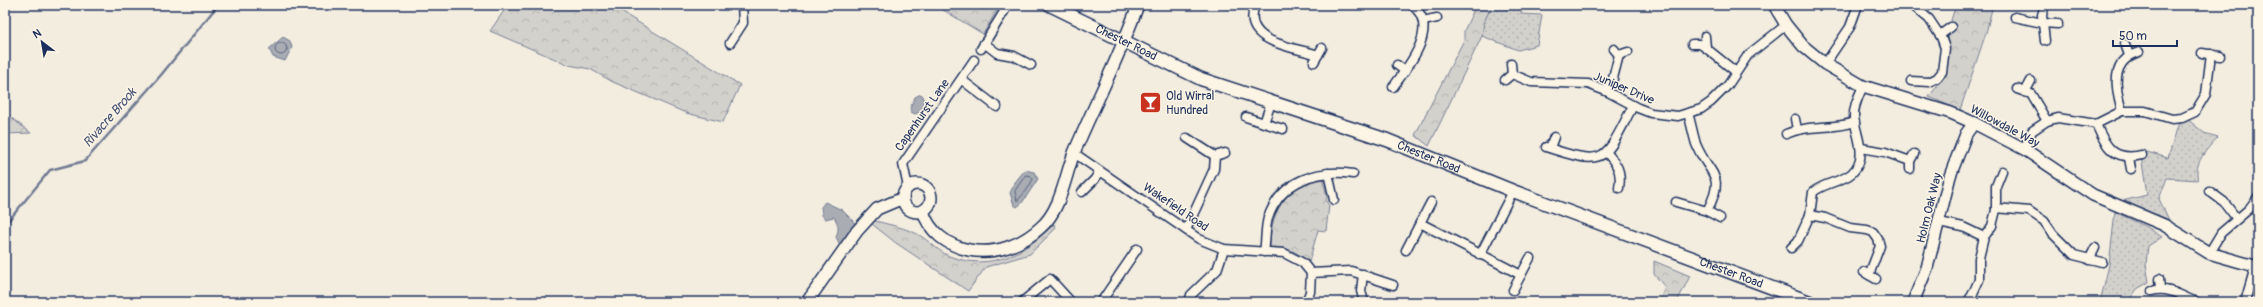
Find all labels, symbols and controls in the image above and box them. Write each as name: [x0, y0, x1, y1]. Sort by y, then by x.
street label: Chester Road: [1093, 21, 1160, 64]
north arrow: [22, 22, 62, 62]
scale bar: [2113, 22, 2177, 48]
text: N: [31, 26, 44, 41]
text: 50 m: [2119, 29, 2147, 44]
street label: Juniper Drive: [1591, 69, 1657, 108]
street label: Capenhurst Lane: [892, 76, 953, 154]
water label: Rivacre Brook: [80, 83, 141, 151]
place label: Old Wirral Hundred: [1166, 89, 1214, 118]
bar icon: Old Wirral Hundred: [1138, 90, 1164, 116]
street label: Willowdale Way: [1968, 102, 2042, 151]
street label: Chester Road: [1395, 138, 1463, 177]
street label: Holm Oak Way: [1914, 171, 1945, 245]
street label: Wakefield Road: [1140, 180, 1211, 235]
street label: Chester Road: [1697, 254, 1765, 292]

